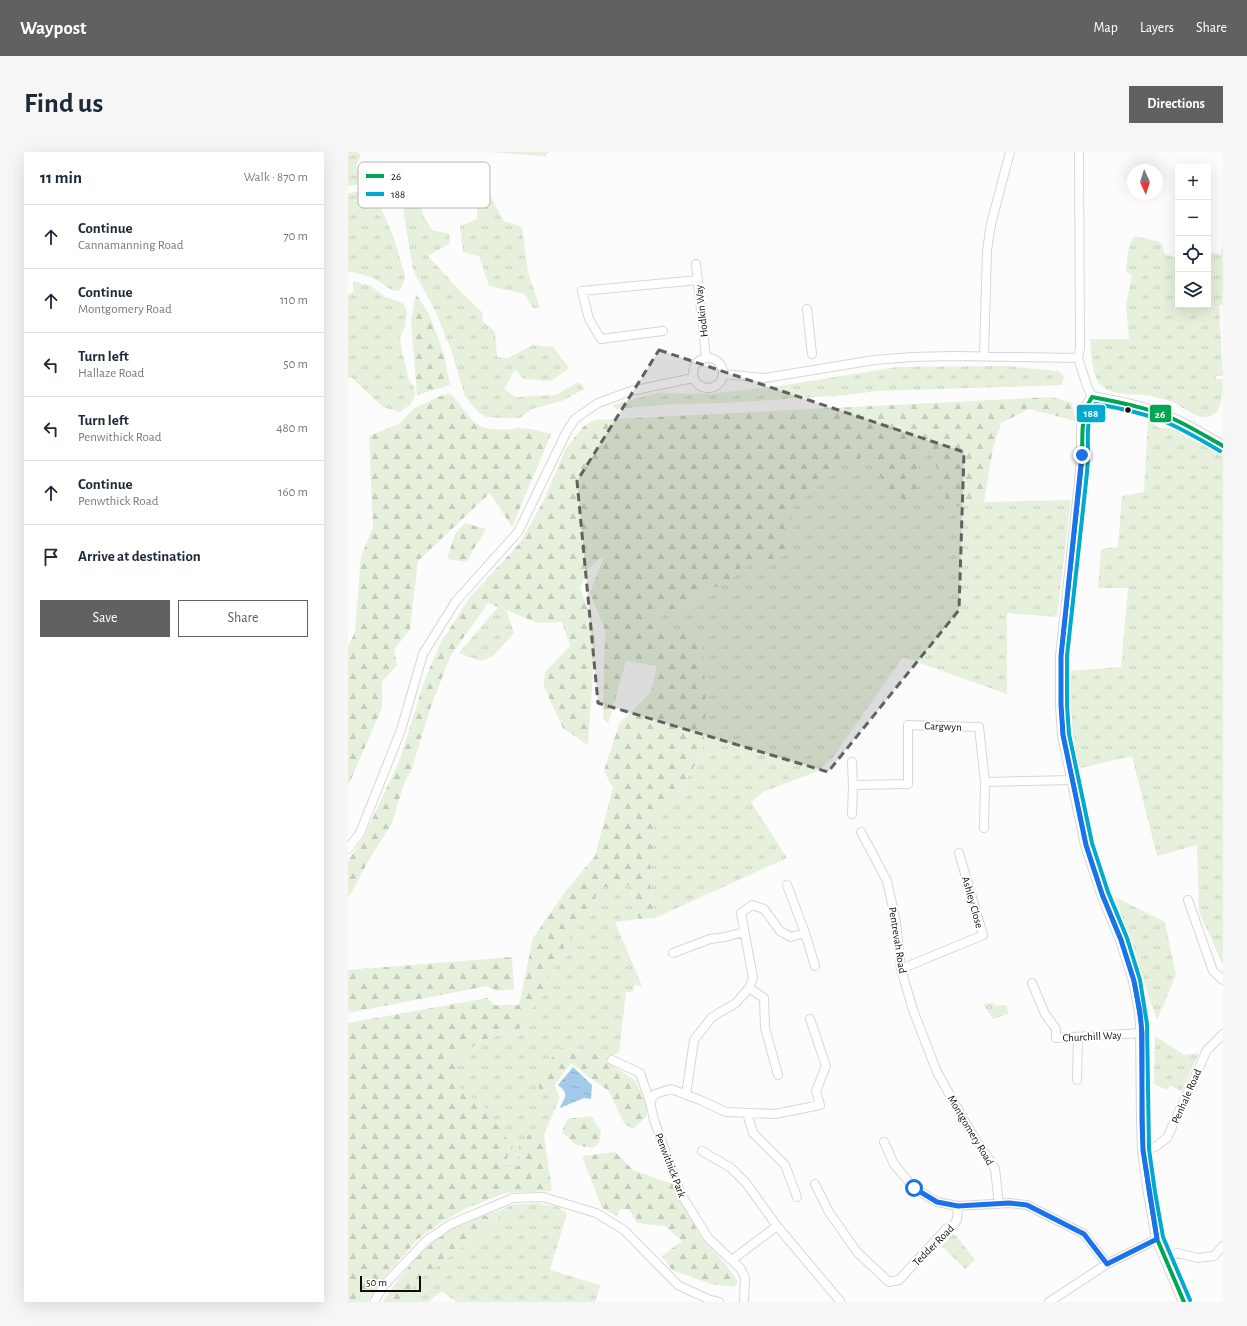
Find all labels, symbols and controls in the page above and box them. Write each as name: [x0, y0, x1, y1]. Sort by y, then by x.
text: Waypost: [20, 19, 87, 38]
text: Map: [1093, 21, 1118, 35]
text: Layers: [1140, 21, 1174, 35]
text: Share: [1196, 21, 1227, 35]
button: Directions: [1129, 86, 1223, 123]
text: Find us: [24, 90, 103, 118]
legend: [358, 162, 490, 208]
north arrow: [1127, 164, 1163, 200]
map controls: [1175, 164, 1211, 308]
button: +: [1175, 164, 1211, 200]
text: 11 min: [40, 169, 82, 186]
text: Walk · 870 m: [244, 171, 308, 184]
text: 26: [391, 171, 401, 182]
text: 188: [391, 189, 405, 200]
button: −: [1175, 200, 1211, 236]
text: Continue: [78, 221, 133, 236]
icon: ahead: [40, 226, 62, 248]
text: 70 m: [283, 230, 308, 243]
button: locate: [1175, 236, 1211, 272]
text: Cannamanning Road: [78, 239, 184, 252]
button: layers: [1175, 272, 1211, 308]
street label: Hodkin Way: [693, 284, 710, 338]
text: Continue: [78, 285, 133, 300]
icon: ahead: [40, 290, 62, 312]
text: 110 m: [280, 294, 308, 307]
text: Montgomery Road: [78, 303, 172, 316]
text: Turn left: [78, 349, 129, 364]
icon: left: [40, 354, 62, 376]
text: 50 m: [283, 358, 308, 371]
text: Hallaze Road: [78, 367, 144, 380]
line badge: 188: [1076, 404, 1106, 423]
line badge: 26: [1149, 404, 1172, 423]
unlabelled marker: [1123, 405, 1133, 415]
text: 188: [1084, 408, 1098, 419]
text: 26: [1155, 409, 1165, 420]
text: Turn left: [78, 413, 129, 428]
icon: left: [40, 418, 62, 440]
text: 480 m: [276, 422, 308, 435]
text: Penwithick Road: [78, 431, 162, 444]
route end: [1073, 446, 1091, 464]
text: Continue: [78, 477, 133, 492]
icon: ahead: [40, 482, 62, 504]
text: 160 m: [278, 486, 308, 499]
text: Penwthick Road: [78, 495, 158, 508]
icon: arrive: [40, 546, 62, 568]
text: Arrive at destination: [78, 549, 201, 564]
button: Save: [40, 600, 170, 637]
button: Share: [178, 600, 308, 637]
street label: Cargwyn: [924, 720, 962, 733]
street label: Ashley Close: [960, 875, 985, 929]
street label: Pentrevah Road: [887, 906, 908, 974]
street label: Churchill Way: [1062, 1029, 1122, 1044]
street label: Penhale Road: [1170, 1067, 1203, 1125]
street label: Montgomery Road: [945, 1093, 996, 1167]
street label: Penwithick Park: [653, 1132, 688, 1199]
route start: [905, 1179, 923, 1197]
street label: Tedder Road: [911, 1222, 956, 1268]
scale bar: [360, 1274, 421, 1293]
text: 50 m: [366, 1277, 387, 1288]

